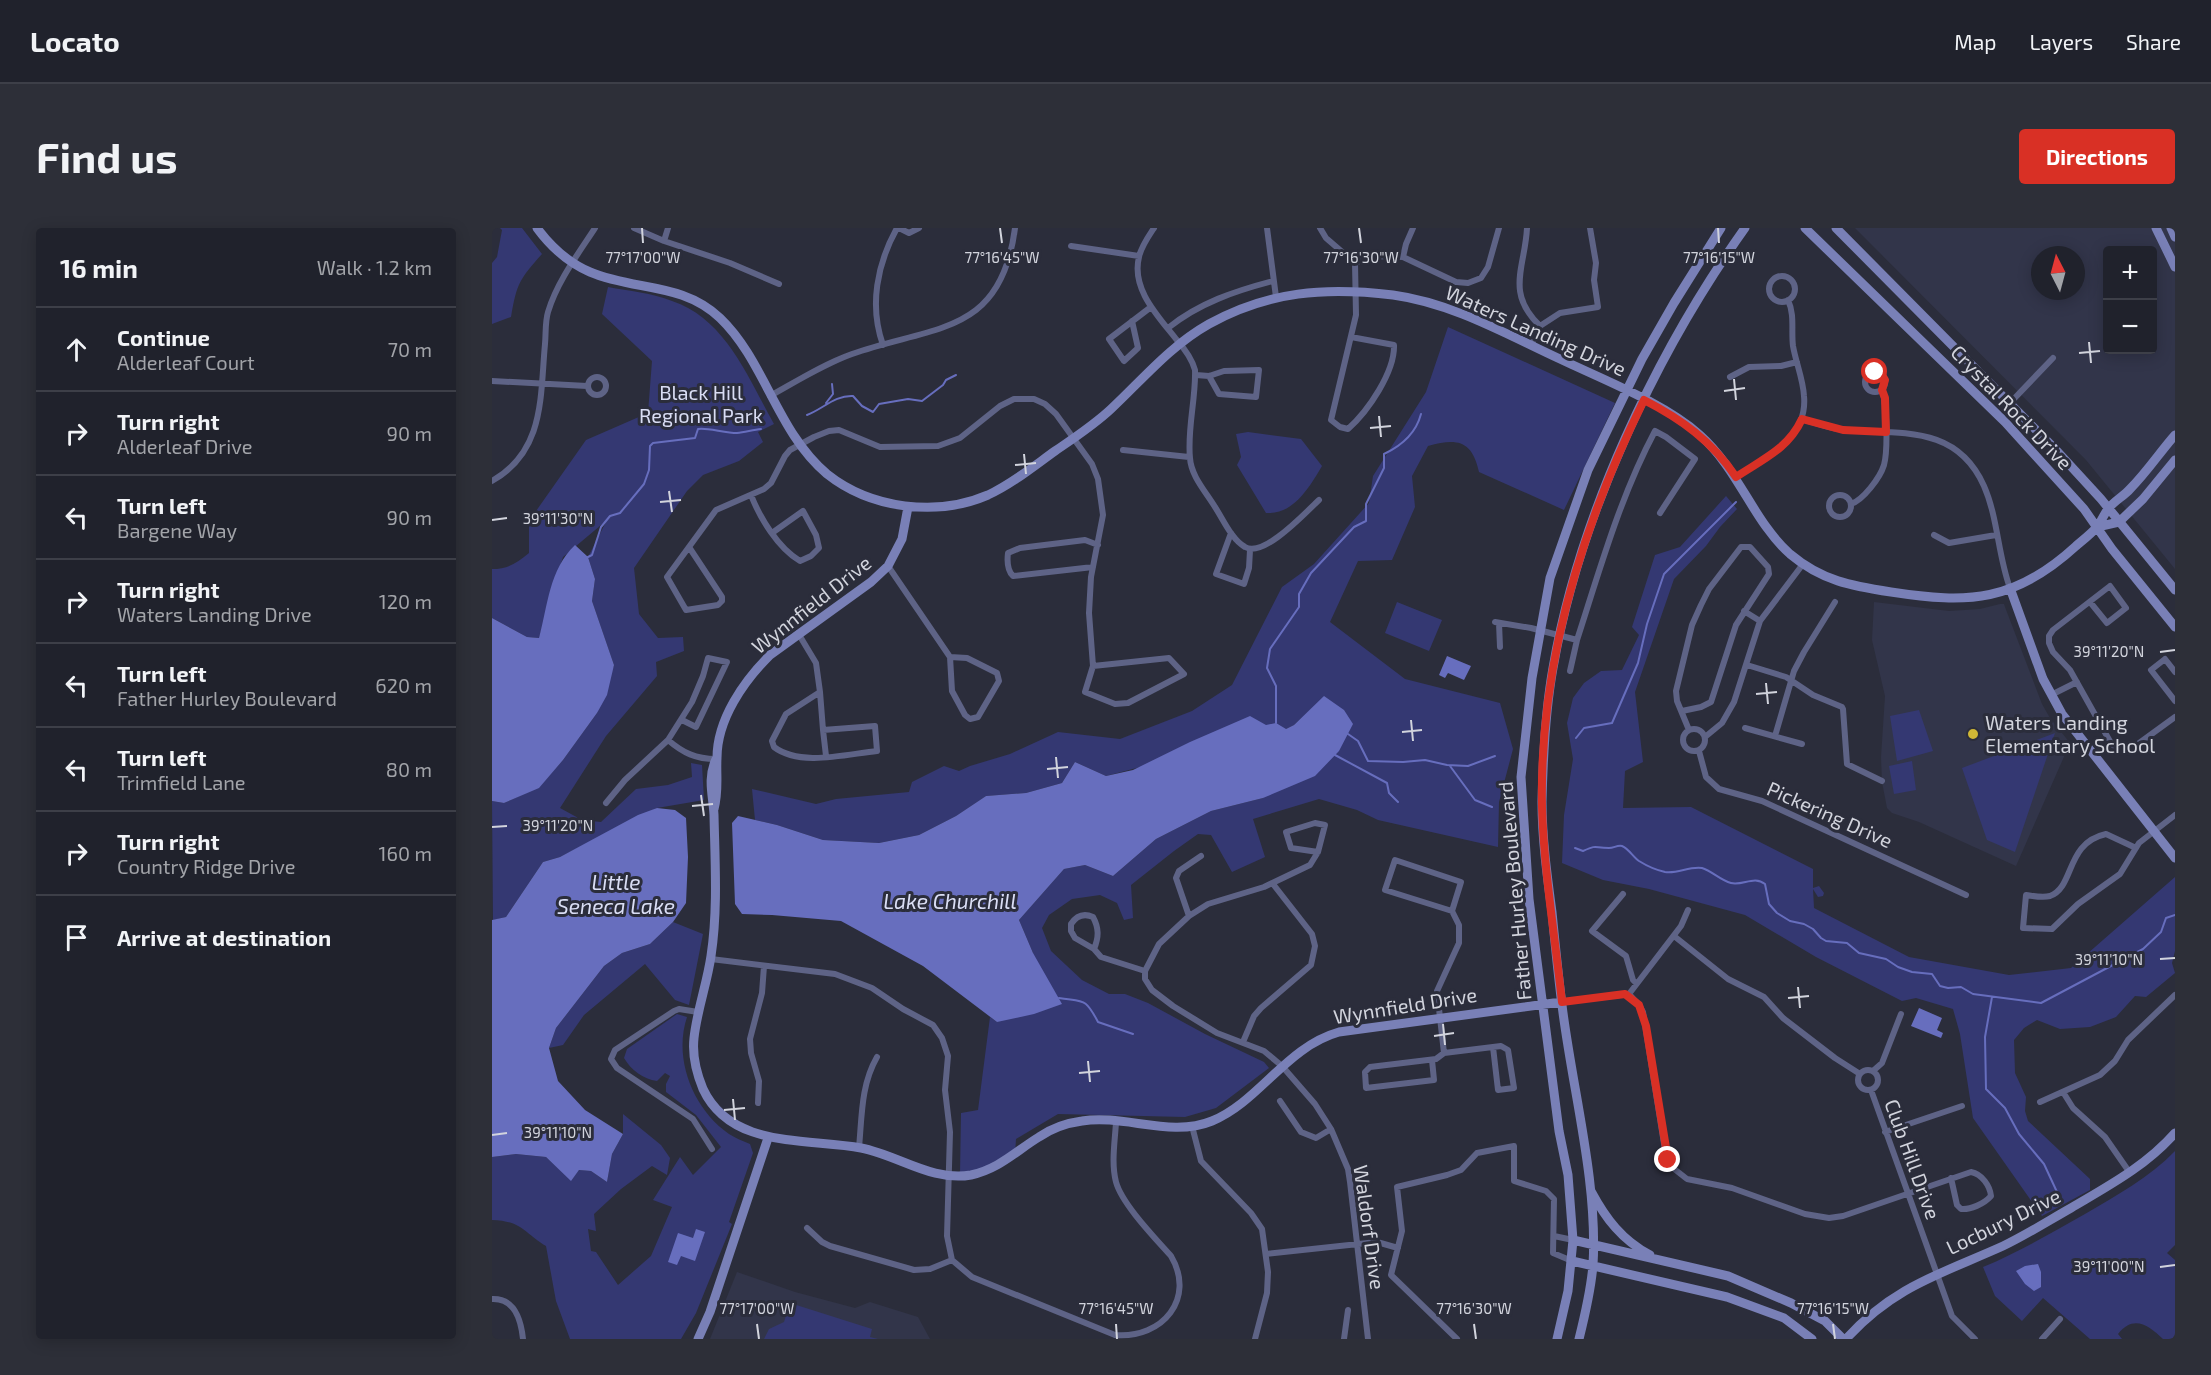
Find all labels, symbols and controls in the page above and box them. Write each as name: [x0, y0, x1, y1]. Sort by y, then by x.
text: Locato: [30, 24, 120, 58]
text: Map: [1954, 29, 1996, 54]
text: Layers: [2029, 29, 2093, 54]
text: Share: [2126, 29, 2181, 54]
button: Directions: [2019, 129, 2175, 184]
text: Find us: [36, 131, 178, 181]
north arrow: [2031, 246, 2085, 300]
map controls: [2103, 246, 2157, 354]
button: +: [2103, 246, 2157, 300]
text: 77°17'00"W: [605, 248, 681, 266]
text: 77°16'45"W: [965, 248, 1039, 266]
text: 77°16'30"W: [1323, 248, 1399, 266]
text: 77°16'15"W: [1683, 248, 1755, 266]
text: 16 min: [60, 252, 138, 283]
text: Walk · 1.2 km: [317, 255, 432, 279]
street label: Waters Landing Drive: [1442, 279, 1630, 381]
button: −: [2103, 300, 2157, 354]
text: Continue: [117, 324, 210, 350]
icon: ahead: [60, 333, 93, 366]
text: 70 m: [388, 337, 432, 361]
street label: Crystal Rock Drive: [1946, 340, 2078, 474]
text: Alderleaf Court: [117, 350, 255, 374]
route start: [1861, 358, 1887, 384]
park label: Black Hill Regional Park: [639, 380, 763, 427]
text: Turn right: [117, 408, 219, 434]
icon: right: [60, 417, 93, 450]
text: 90 m: [387, 421, 432, 445]
text: Alderleaf Drive: [117, 434, 252, 458]
text: Turn left: [117, 492, 206, 518]
icon: left: [60, 501, 93, 534]
text: 90 m: [387, 505, 432, 529]
text: 39°11'30"N: [523, 509, 593, 527]
text: Bargene Way: [117, 518, 237, 542]
street label: Wynnfield Drive: [746, 550, 876, 658]
text: Turn right: [117, 576, 219, 602]
icon: right: [60, 585, 93, 618]
text: 120 m: [379, 589, 432, 613]
text: Waters Landing Drive: [117, 602, 312, 626]
text: 39°11'20"N: [2074, 642, 2144, 660]
text: Turn left: [117, 660, 206, 686]
icon: left: [60, 669, 93, 702]
text: 620 m: [375, 673, 432, 697]
text: Father Hurley Boulevard: [117, 686, 337, 710]
place label: Waters Landing Elementary School: [1985, 710, 2155, 757]
marker: Waters Landing Elementary School: [1966, 727, 1980, 741]
text: Turn left: [117, 744, 206, 770]
icon: left: [60, 753, 93, 786]
text: 80 m: [386, 757, 432, 781]
text: Trimfield Lane: [117, 770, 246, 794]
street label: Pickering Drive: [1764, 776, 1896, 852]
street label: Father Hurley Boulevard: [1492, 780, 1536, 1002]
text: 39°11'20"N: [523, 816, 593, 834]
text: Turn right: [117, 828, 219, 854]
icon: right: [60, 837, 93, 870]
text: 160 m: [379, 841, 432, 865]
text: Country Ridge Drive: [117, 854, 296, 878]
water label: Little Seneca Lake: [557, 869, 675, 918]
water label: Lake Churchill: [883, 888, 1017, 913]
icon: arrive: [60, 921, 93, 954]
text: Arrive at destination: [117, 924, 331, 950]
text: 39°11'10"N: [2075, 950, 2143, 968]
street label: Wynnfield Drive: [1332, 982, 1478, 1028]
street label: Club Hill Drive: [1880, 1096, 1946, 1222]
text: 39°11'10"N: [524, 1123, 592, 1141]
route end: [1654, 1146, 1680, 1172]
street label: Waldorf Drive: [1349, 1163, 1391, 1291]
street label: Locbury Drive: [1942, 1183, 2064, 1259]
text: 39°11'00"N: [2073, 1257, 2145, 1275]
text: 77°17'00"W: [719, 1299, 795, 1317]
text: 77°16'45"W: [1079, 1299, 1153, 1317]
text: 77°16'30"W: [1436, 1299, 1512, 1317]
text: 77°16'15"W: [1797, 1299, 1869, 1317]

